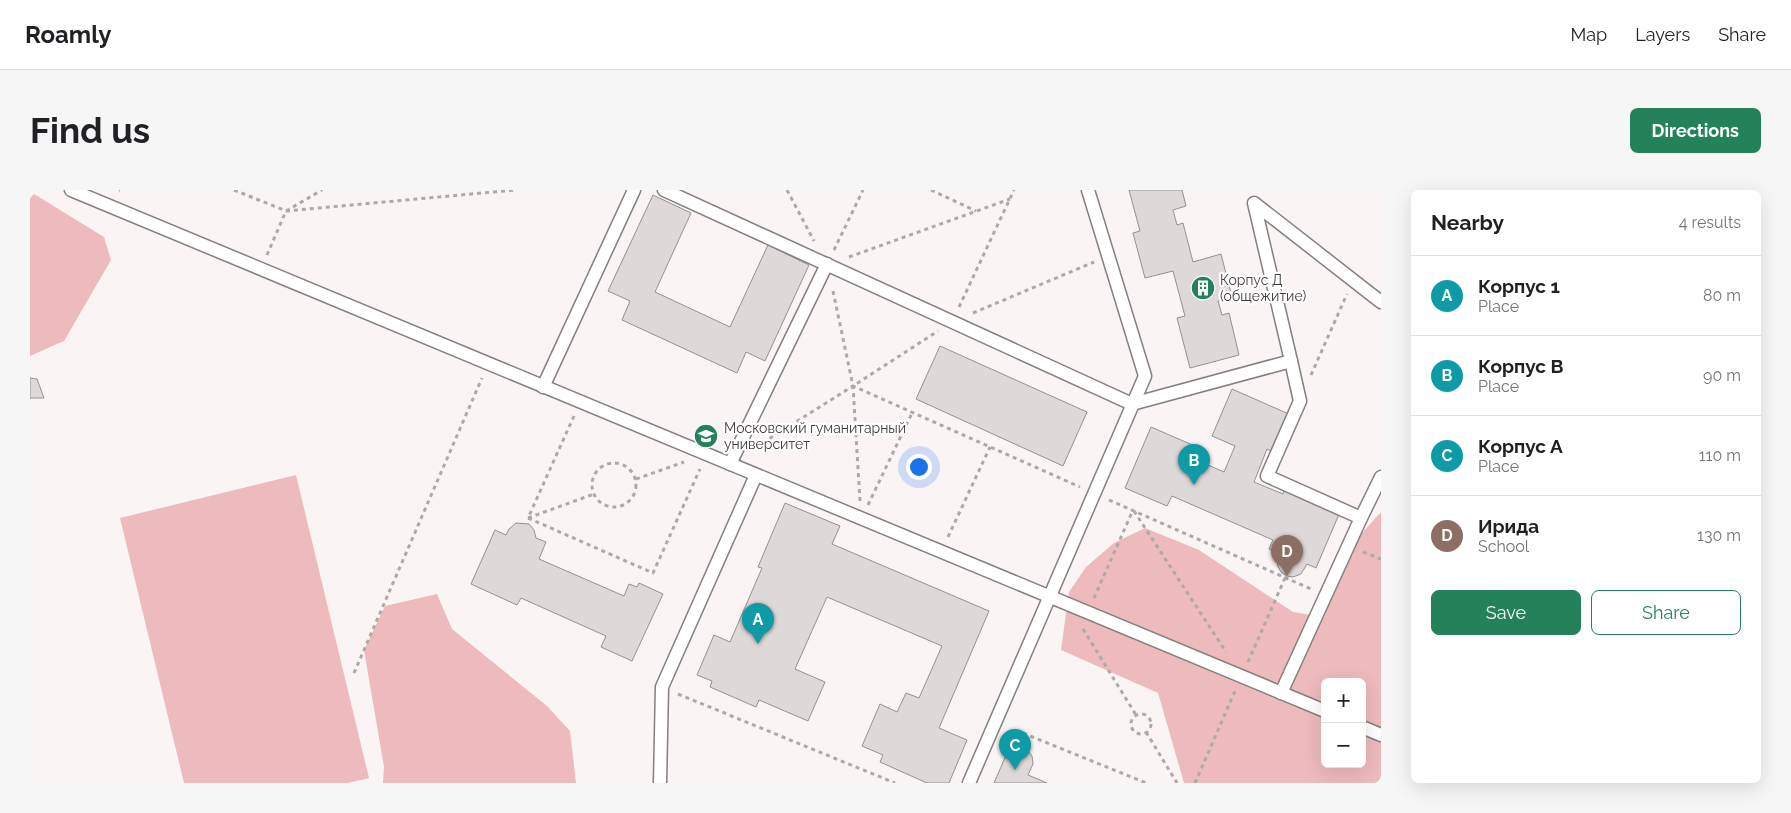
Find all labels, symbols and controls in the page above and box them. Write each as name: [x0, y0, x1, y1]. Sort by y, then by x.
text: Roamly: [25, 20, 111, 49]
text: Map: [1571, 24, 1607, 45]
text: Layers: [1635, 24, 1690, 45]
text: Share: [1718, 24, 1766, 45]
button: Directions: [1630, 108, 1761, 153]
text: Find us: [30, 110, 150, 151]
text: Nearby: [1431, 210, 1504, 235]
text: 4 results: [1679, 213, 1741, 232]
place label: Корпус Д (общежитие): [1220, 272, 1306, 304]
building icon: Корпус Д (общежитие): [1190, 275, 1216, 301]
text: Корпус 1: [1478, 275, 1560, 297]
text: A: [1442, 286, 1452, 305]
text: 80 m: [1703, 286, 1741, 305]
text: Place: [1478, 297, 1519, 316]
text: Корпус В: [1478, 355, 1564, 377]
text: B: [1442, 366, 1452, 385]
text: 90 m: [1703, 366, 1741, 385]
text: Place: [1478, 377, 1519, 396]
place label: Московский гуманитарный университет: [724, 420, 906, 452]
school or university icon: Московский гуманитарный университет: [693, 423, 719, 449]
text: Корпус А: [1478, 435, 1563, 457]
pin: B: [1178, 444, 1210, 485]
text: C: [1442, 446, 1452, 465]
text: 110 m: [1699, 446, 1741, 465]
your location: [906, 454, 932, 480]
text: Place: [1478, 457, 1519, 476]
text: Ирида: [1478, 515, 1539, 537]
text: D: [1441, 526, 1453, 545]
text: 130 m: [1697, 526, 1741, 545]
pin: D: [1271, 535, 1303, 576]
text: School: [1478, 537, 1529, 556]
button: Save: [1431, 590, 1581, 635]
button: Share: [1591, 590, 1741, 635]
pin: A: [742, 603, 774, 644]
map controls: [1321, 678, 1366, 768]
button: +: [1321, 678, 1366, 723]
button: −: [1321, 723, 1366, 768]
pin: C: [999, 729, 1031, 770]

